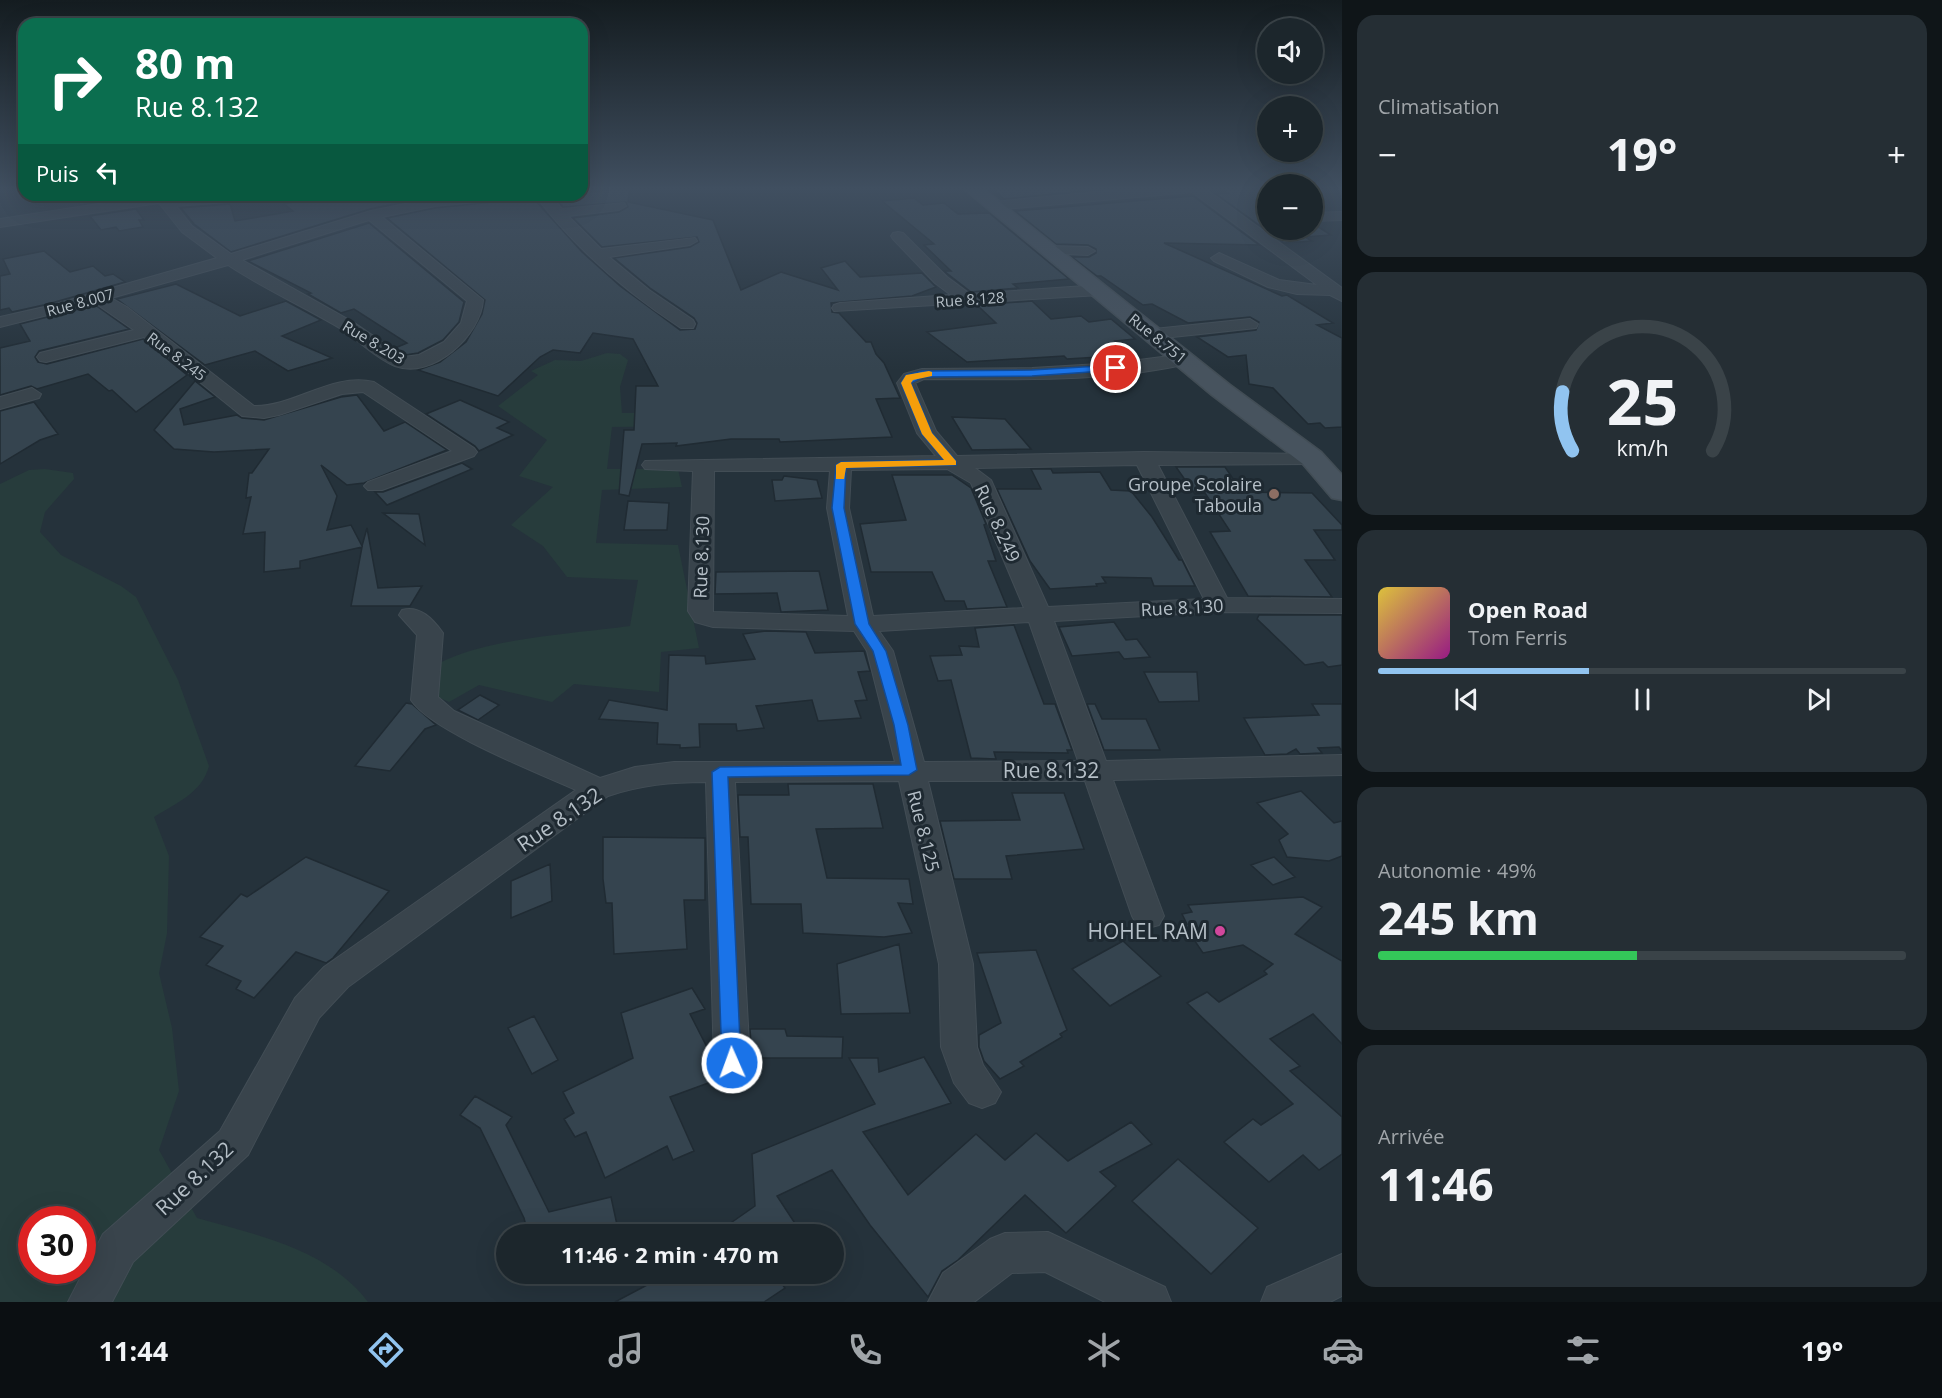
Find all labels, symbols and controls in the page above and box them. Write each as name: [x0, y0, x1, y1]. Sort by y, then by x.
map controls: [1257, 18, 1323, 240]
button: sound: [1257, 18, 1323, 84]
text: 80 m: [135, 34, 235, 91]
icon: right: [36, 42, 114, 120]
text: Rue 8.132: [135, 88, 259, 125]
text: Climatisation: [1378, 93, 1500, 120]
button: +: [1257, 96, 1323, 162]
text: 19°: [1607, 123, 1677, 184]
text: −: [1378, 132, 1397, 177]
text: +: [1887, 132, 1906, 177]
icon: left: [91, 156, 124, 189]
text: Puis: [36, 158, 79, 188]
button: −: [1257, 174, 1323, 240]
street label: Rue 8.007: [44, 283, 116, 321]
street label: Rue 8.128: [935, 287, 1005, 311]
street label: Rue 8.751: [1125, 309, 1191, 367]
street label: Rue 8.203: [339, 316, 409, 368]
street label: Rue 8.245: [143, 327, 211, 385]
pin: [1090, 342, 1141, 393]
icon: arrive: [1099, 351, 1132, 384]
text: 25: [1606, 358, 1678, 443]
text: km/h: [1616, 433, 1668, 462]
place label: Groupe Scolaire Taboula: [1128, 472, 1262, 517]
street label: Rue 8.249: [970, 480, 1026, 566]
marker: Groupe Scolaire Taboula: [1267, 487, 1281, 501]
street label: Rue 8.130: [688, 515, 714, 599]
street label: Rue 8.130: [1140, 593, 1224, 621]
text: Open Road: [1468, 594, 1588, 624]
text: Tom Ferris: [1468, 624, 1567, 651]
icon: previous: [1450, 683, 1483, 716]
icon: pause: [1626, 683, 1659, 716]
icon: next: [1802, 683, 1835, 716]
street label: Rue 8.132: [1003, 756, 1099, 784]
street label: Rue 8.132: [511, 780, 607, 858]
street label: Rue 8.125: [902, 788, 946, 874]
text: Autonomie · 49%: [1378, 857, 1536, 884]
text: 245 km: [1378, 887, 1539, 948]
place label: HOHEL RAM: [1087, 917, 1208, 945]
marker: HOHEL RAM: [1213, 924, 1227, 938]
position arrow: [700, 1031, 764, 1095]
text: Arrivée: [1378, 1123, 1445, 1150]
street label: Rue 8.132: [149, 1135, 239, 1221]
text: 11:46: [1378, 1153, 1494, 1214]
speed limit sign: 30: [18, 1206, 96, 1284]
text: 11:46 · 2 min · 470 m: [561, 1239, 779, 1269]
icon: directions: [365, 1329, 407, 1371]
icon: music: [605, 1329, 647, 1371]
icon: phone: [844, 1329, 886, 1371]
icon: climate: [1083, 1329, 1125, 1371]
icon: car: [1322, 1329, 1364, 1371]
icon: filters: [1562, 1329, 1604, 1371]
text: 11:44: [99, 1332, 168, 1369]
text: 19°: [1801, 1332, 1843, 1369]

